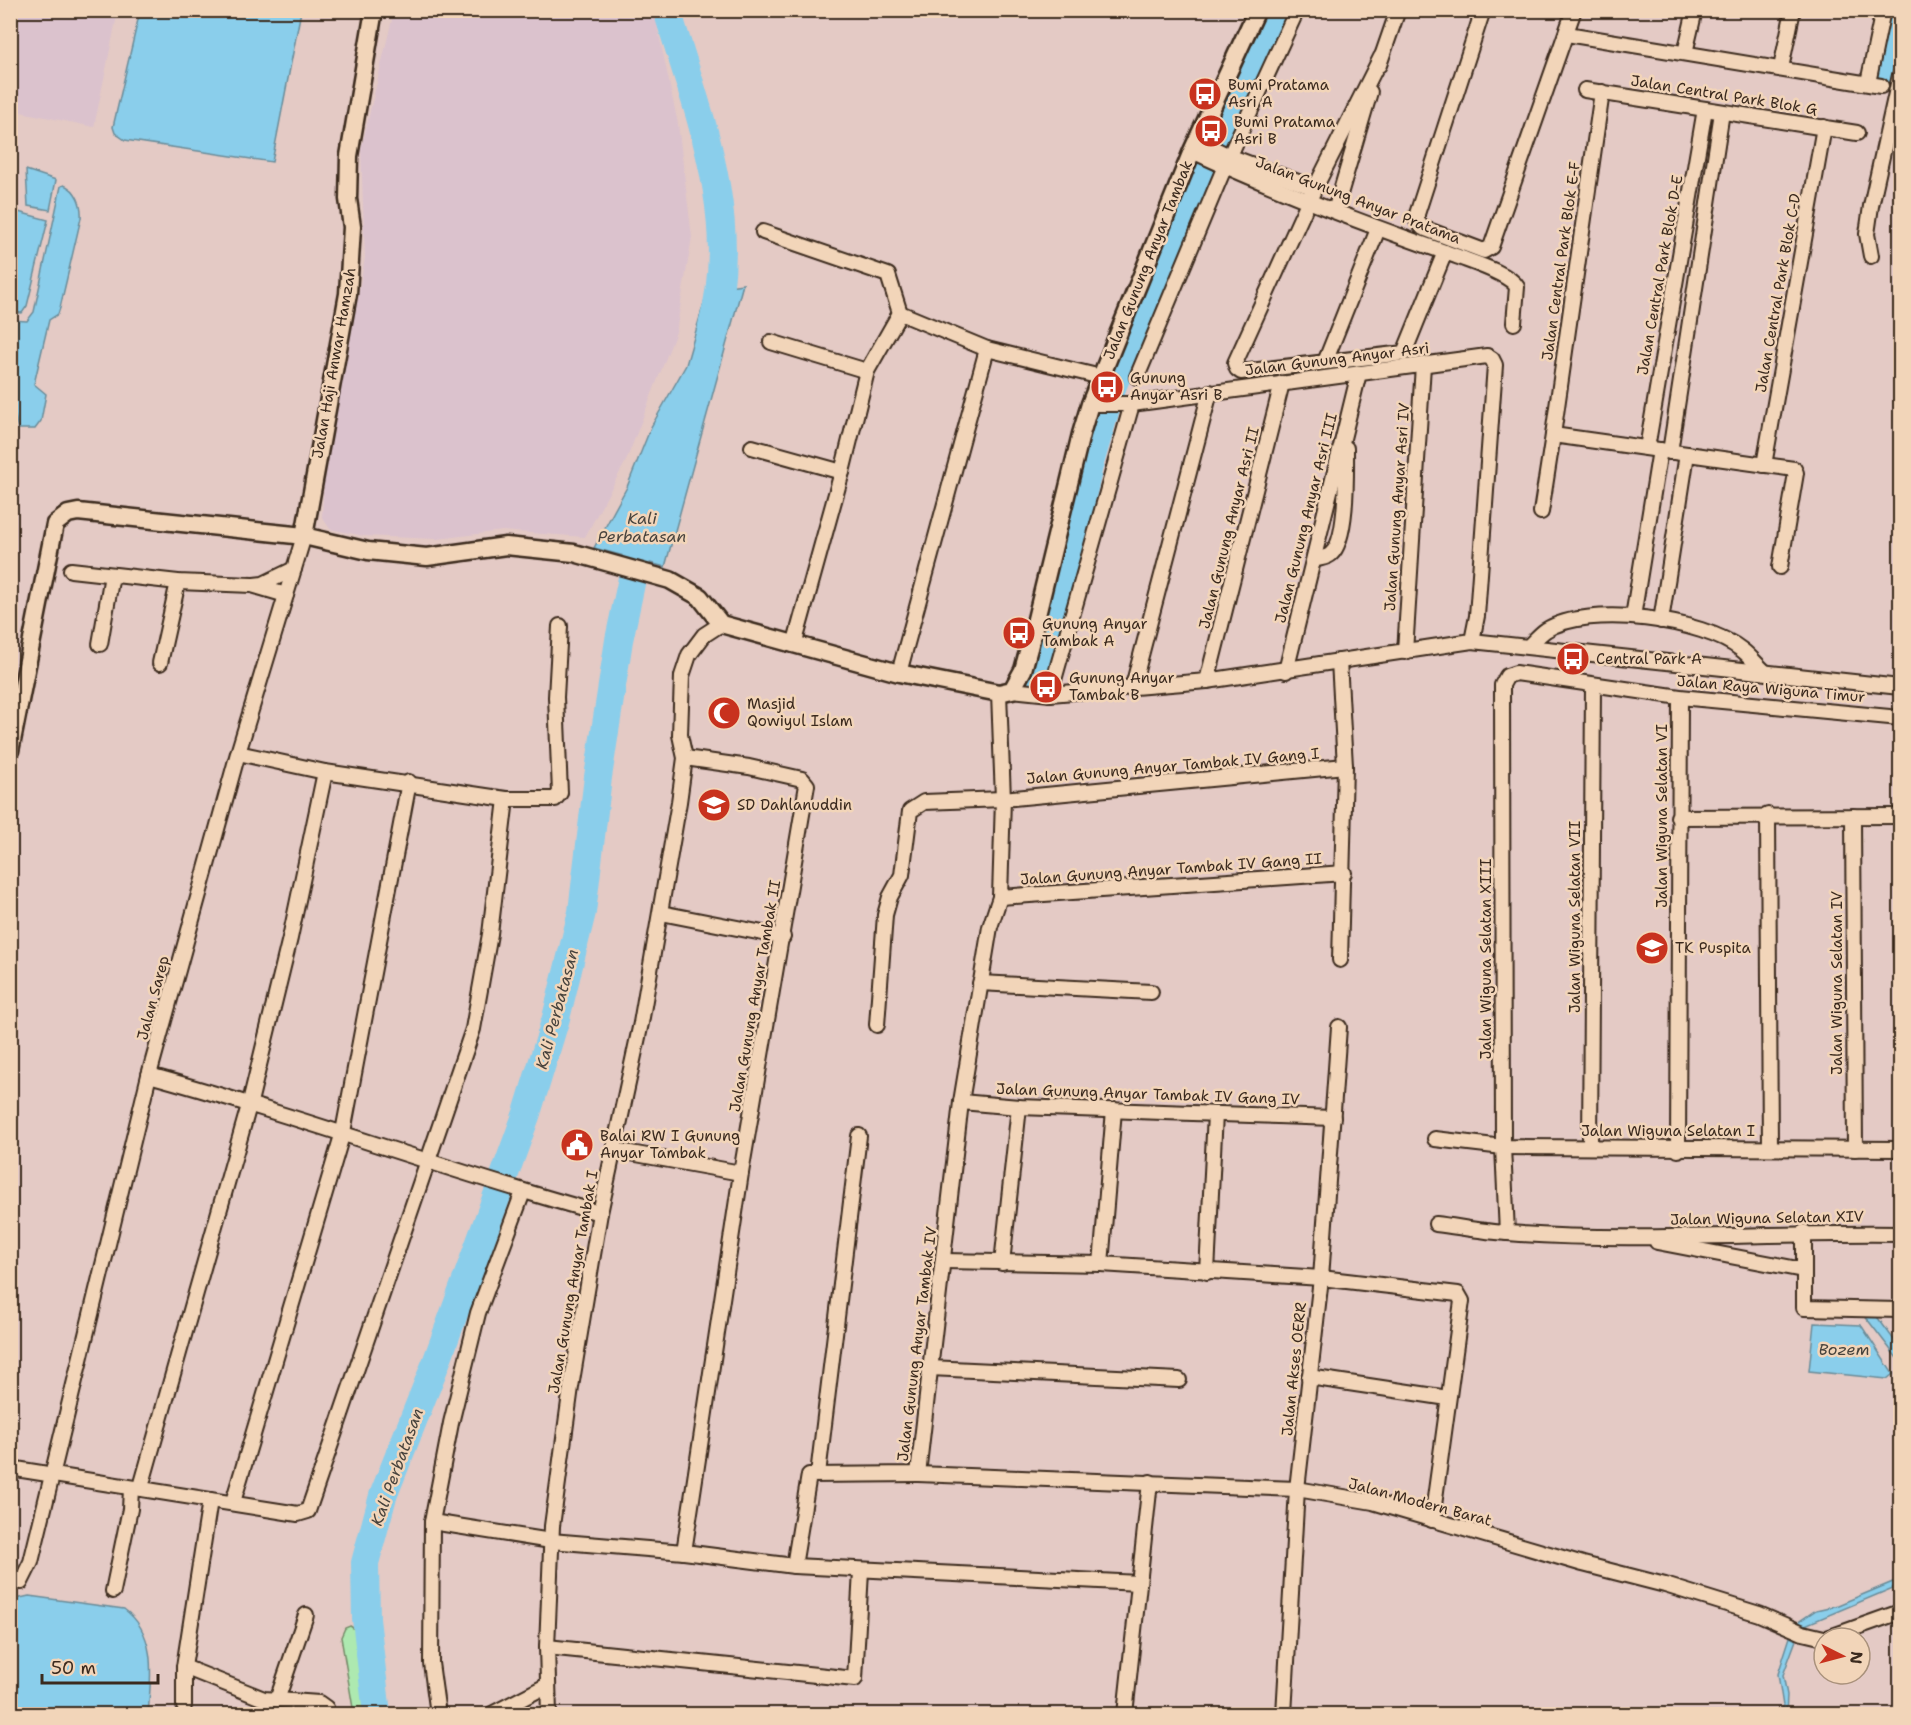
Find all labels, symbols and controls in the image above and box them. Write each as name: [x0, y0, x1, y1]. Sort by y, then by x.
street label: Jalan Central Park Blok G: [1629, 70, 1819, 120]
place label: Bumi Pratama Asri A: [1228, 75, 1330, 112]
bus stop icon: Bumi Pratama Asri A: [1187, 76, 1223, 112]
place label: Bumi Pratama Asri B: [1234, 112, 1336, 149]
bus stop icon: Bumi Pratama Asri B: [1193, 113, 1229, 149]
street label: Jalan Gunung Anyar Pratama: [1253, 152, 1464, 249]
street label: Jalan Gunung Anyar Tambak: [1099, 157, 1197, 363]
street label: Jalan Central Park Blok E-F: [1537, 160, 1585, 362]
street label: Jalan Central Park Blok D-E: [1633, 173, 1687, 377]
street label: Jalan Central Park Blok C-D: [1751, 192, 1805, 394]
street label: Jalan Haji Anwar Hamzah: [307, 266, 361, 460]
street label: Jalan Gunung Anyar Asri: [1244, 338, 1430, 380]
place label: Gunung Anyar Asri B: [1130, 368, 1222, 405]
bus stop icon: Gunung Anyar Asri B: [1089, 369, 1125, 405]
street label: Jalan Gunung Anyar Asri IV: [1380, 402, 1414, 612]
street label: Jalan Gunung Anyar Asri III: [1270, 411, 1342, 625]
street label: Jalan Gunung Anyar Asri II: [1194, 425, 1264, 631]
water label: Kali Perbatasan: [598, 508, 686, 547]
place label: Gunung Anyar Tambak A: [1042, 614, 1148, 651]
bus stop icon: Gunung Anyar Tambak A: [1001, 615, 1037, 651]
bus stop icon: Central Park A: [1555, 641, 1591, 677]
place label: Central Park A: [1596, 649, 1702, 669]
place label: Gunung Anyar Tambak B: [1069, 668, 1175, 705]
bus stop icon: Gunung Anyar Tambak B: [1028, 669, 1064, 705]
street label: Jalan Raya Wiguna Timur: [1676, 671, 1866, 707]
place label: Masjid Qowiyul Islam: [747, 694, 853, 731]
mosque icon: Masjid Qowiyul Islam: [706, 695, 742, 731]
street label: Jalan Wiguna Selatan VI: [1652, 724, 1672, 908]
street label: Jalan Gunung Anyar Tambak IV Gang I: [1026, 743, 1320, 789]
school or university icon: SD Dahlanuddin: [696, 787, 732, 823]
place label: SD Dahlanuddin: [737, 795, 852, 815]
street label: Jalan Wiguna Selatan VII: [1565, 821, 1585, 1013]
street label: Jalan Gunung Anyar Tambak IV Gang II: [1019, 848, 1323, 890]
street label: Jalan Wiguna Selatan XIII: [1476, 859, 1496, 1059]
street label: Jalan Gunung Anyar Tambak II: [725, 879, 785, 1113]
street label: Jalan Wiguna Selatan IV: [1827, 891, 1847, 1075]
school or university icon: TK Puspita: [1634, 930, 1670, 966]
place label: TK Puspita: [1675, 938, 1751, 958]
water label: Kali Perbatasan: [531, 947, 583, 1071]
street label: Jalan Sarep: [132, 954, 174, 1042]
street label: Jalan Gunung Anyar Tambak IV Gang IV: [996, 1079, 1300, 1109]
street label: Jalan Wiguna Selatan I: [1581, 1121, 1755, 1141]
place label: Balai RW I Gunung Anyar Tambak: [600, 1126, 740, 1163]
public building icon: Balai RW I Gunung Anyar Tambak: [559, 1127, 595, 1163]
street label: Jalan Gunung Anyar Tambak I: [543, 1169, 603, 1395]
street label: Jalan Wiguna Selatan XIV: [1670, 1206, 1864, 1230]
street label: Jalan Gunung Anyar Tambak IV: [893, 1225, 941, 1463]
street label: Jalan Akses OERR: [1277, 1301, 1311, 1437]
water label: Bozem: [1818, 1339, 1870, 1360]
water label: Kali Perbatasan: [366, 1405, 428, 1529]
street label: Jalan Modern Barat: [1346, 1473, 1494, 1531]
north arrow: [1812, 1626, 1872, 1686]
scale bar: [42, 1647, 158, 1685]
text: N: [1845, 1650, 1868, 1665]
text: 50 m: [51, 1656, 96, 1680]

